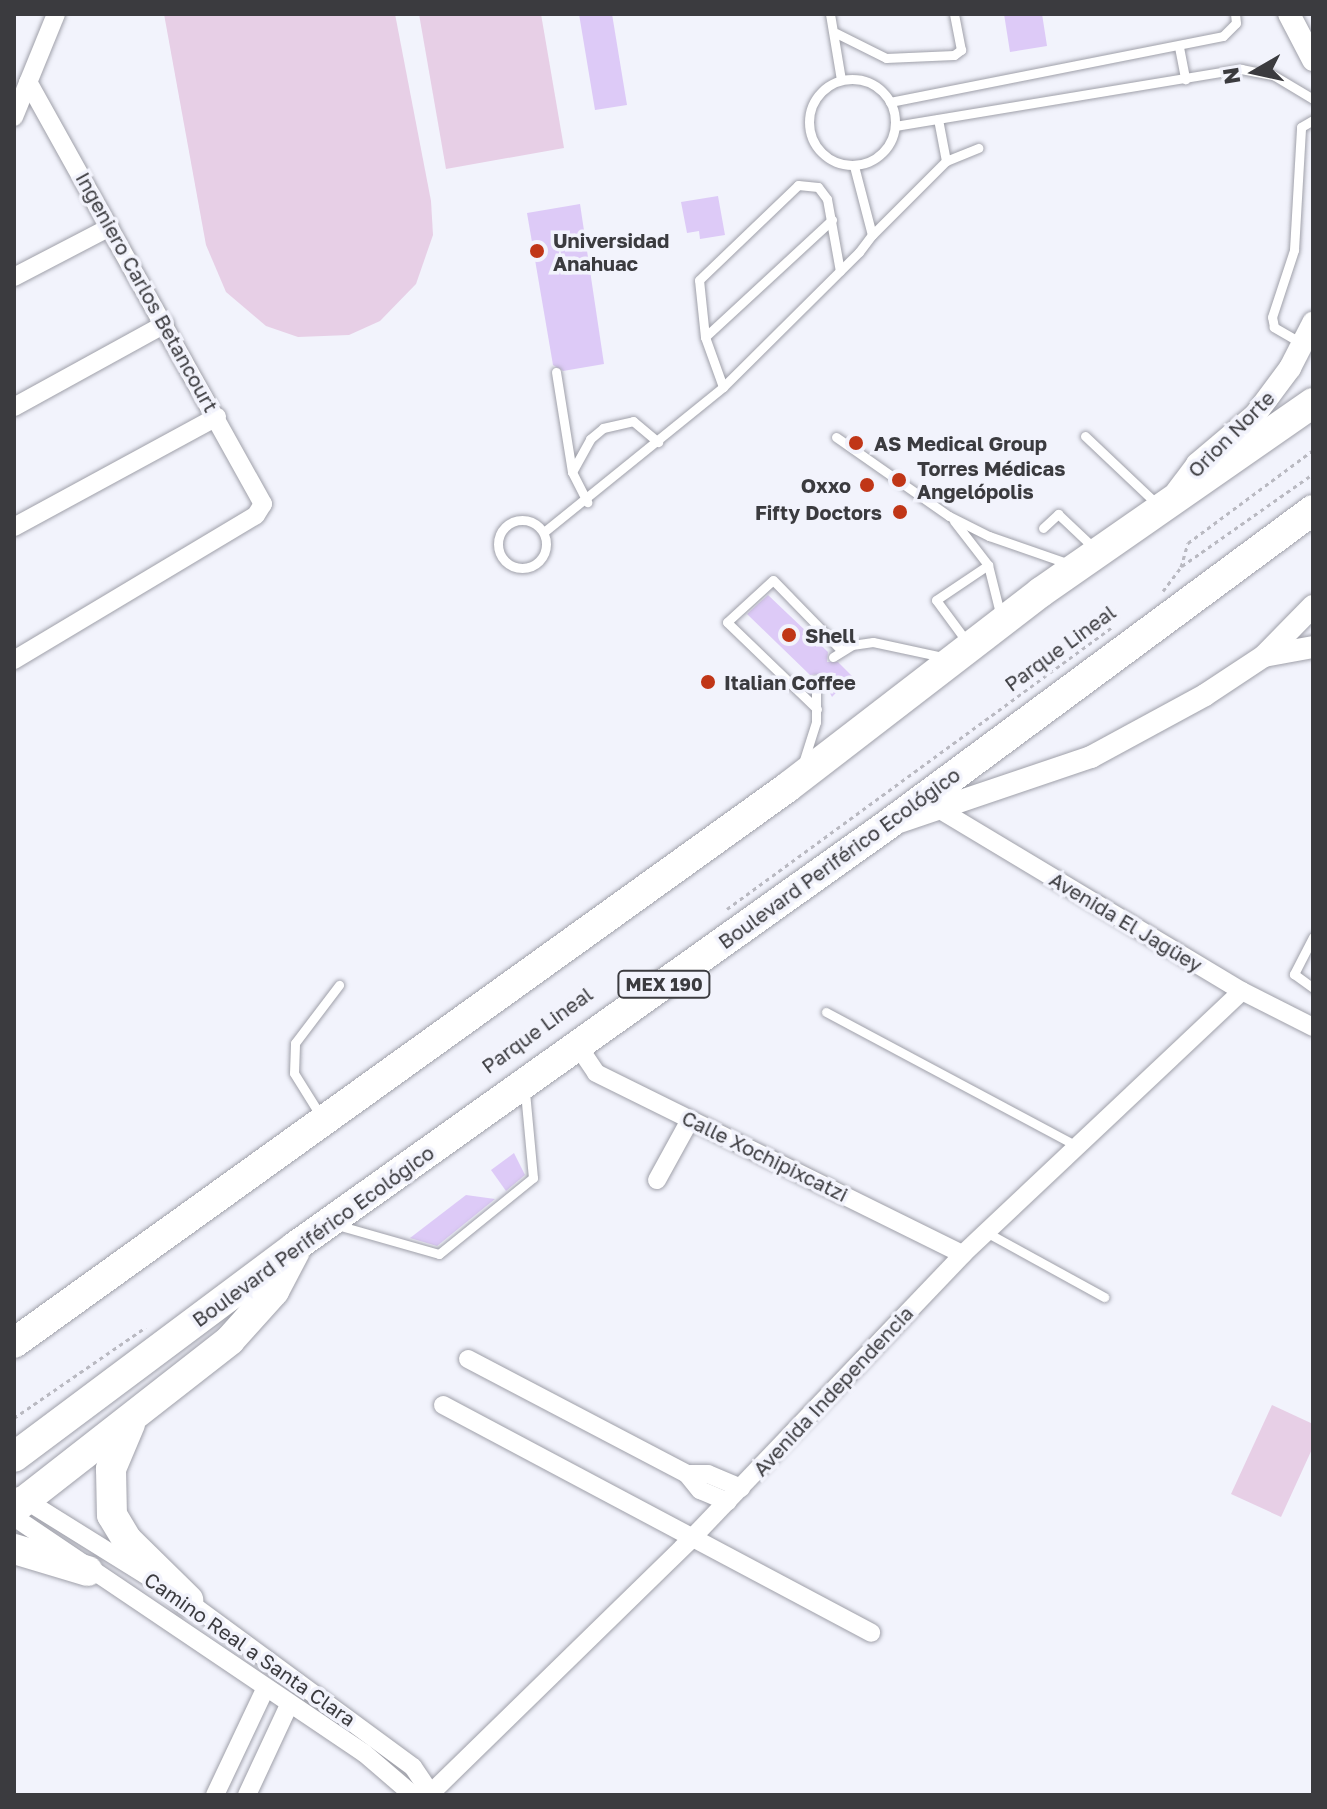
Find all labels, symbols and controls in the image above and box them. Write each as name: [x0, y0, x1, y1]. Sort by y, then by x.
north arrow: [1215, 32, 1295, 112]
text: N: [1216, 65, 1245, 86]
street label: Ingeniero Carlos Betancourt: [71, 168, 223, 416]
place label: Universidad Anahuac: [553, 228, 669, 275]
marker: Universidad Anahuac: [528, 242, 546, 260]
street label: Orion Norte: [1183, 386, 1279, 482]
place label: AS Medical Group: [874, 431, 1047, 455]
marker: AS Medical Group: [845, 432, 867, 454]
place label: Torres Médicas Angelópolis: [917, 456, 1065, 503]
marker: Torres Médicas Angelópolis: [888, 469, 910, 491]
place label: Oxxo: [801, 473, 851, 497]
marker: Oxxo: [858, 476, 876, 494]
place label: Fifty Doctors: [755, 500, 882, 524]
marker: Fifty Doctors: [889, 501, 911, 523]
street label: Parque Lineal: [1000, 600, 1120, 696]
place label: Shell: [805, 623, 856, 647]
marker: Shell: [780, 626, 798, 644]
place label: Italian Coffee: [724, 670, 856, 694]
marker: Italian Coffee: [699, 673, 717, 691]
street label: Boulevard Periférico Ecológico: [714, 762, 964, 954]
street label: Avenida El Jagüey: [1045, 867, 1207, 977]
road number: MEX 190: [616, 970, 712, 998]
street label: Parque Lineal: [477, 982, 597, 1078]
street label: Calle Xochipixcatzi: [678, 1105, 852, 1207]
street label: Boulevard Periférico Ecológico: [188, 1140, 438, 1332]
street label: Avenida Independencia: [748, 1301, 918, 1481]
street label: Camino Real a Santa Clara: [140, 1567, 360, 1731]

